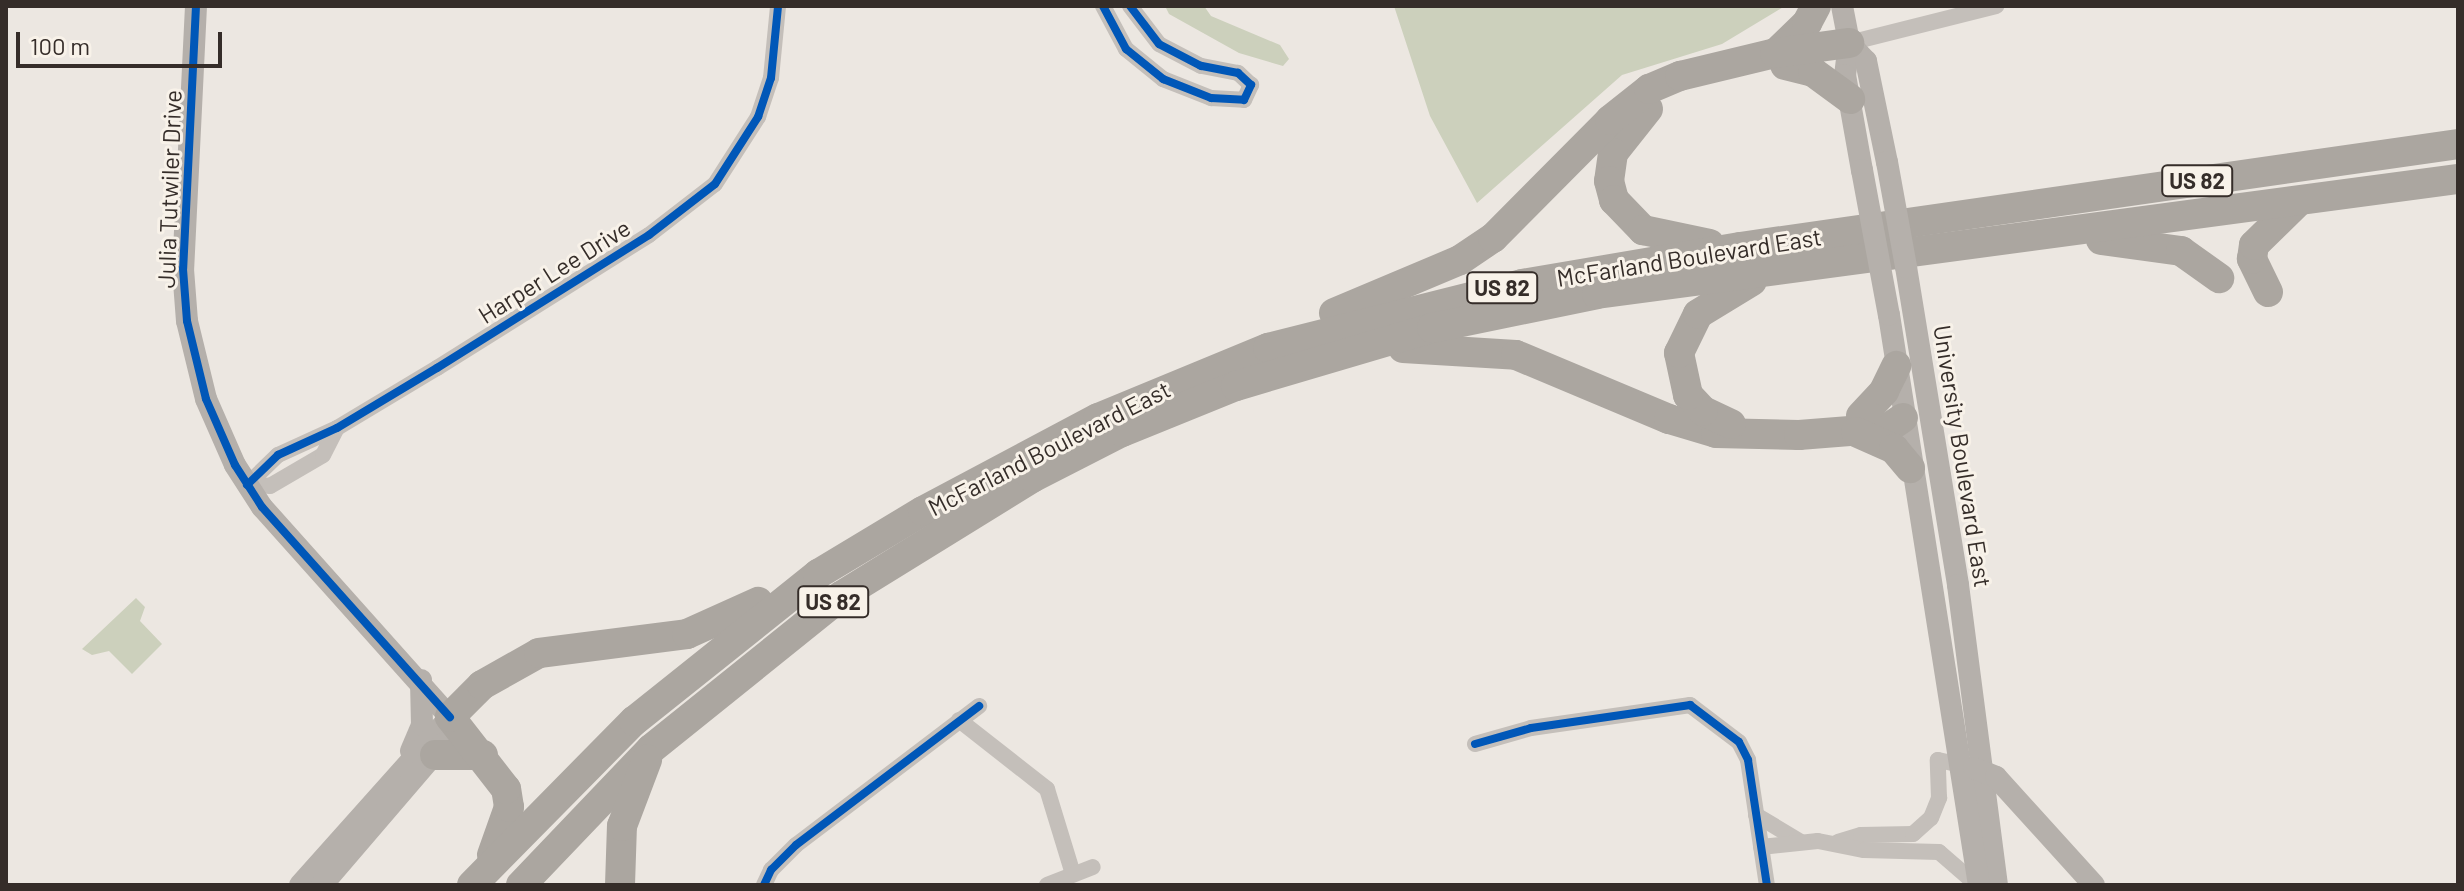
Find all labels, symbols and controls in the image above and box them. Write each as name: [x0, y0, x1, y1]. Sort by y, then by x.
scale bar: [20, 16, 226, 66]
text: 100 m: [30, 31, 90, 60]
street label: Julia Tutwiler Drive: [151, 89, 187, 289]
road number: US 82: [2161, 163, 2233, 199]
street label: Harper Lee Drive: [473, 213, 635, 329]
street label: McFarland Boulevard East: [1554, 222, 1824, 292]
road number: US 82: [1466, 270, 1538, 306]
street label: University Boulevard East: [1928, 323, 1998, 589]
street label: McFarland Boulevard East: [923, 374, 1175, 522]
road number: US 82: [797, 584, 869, 620]

